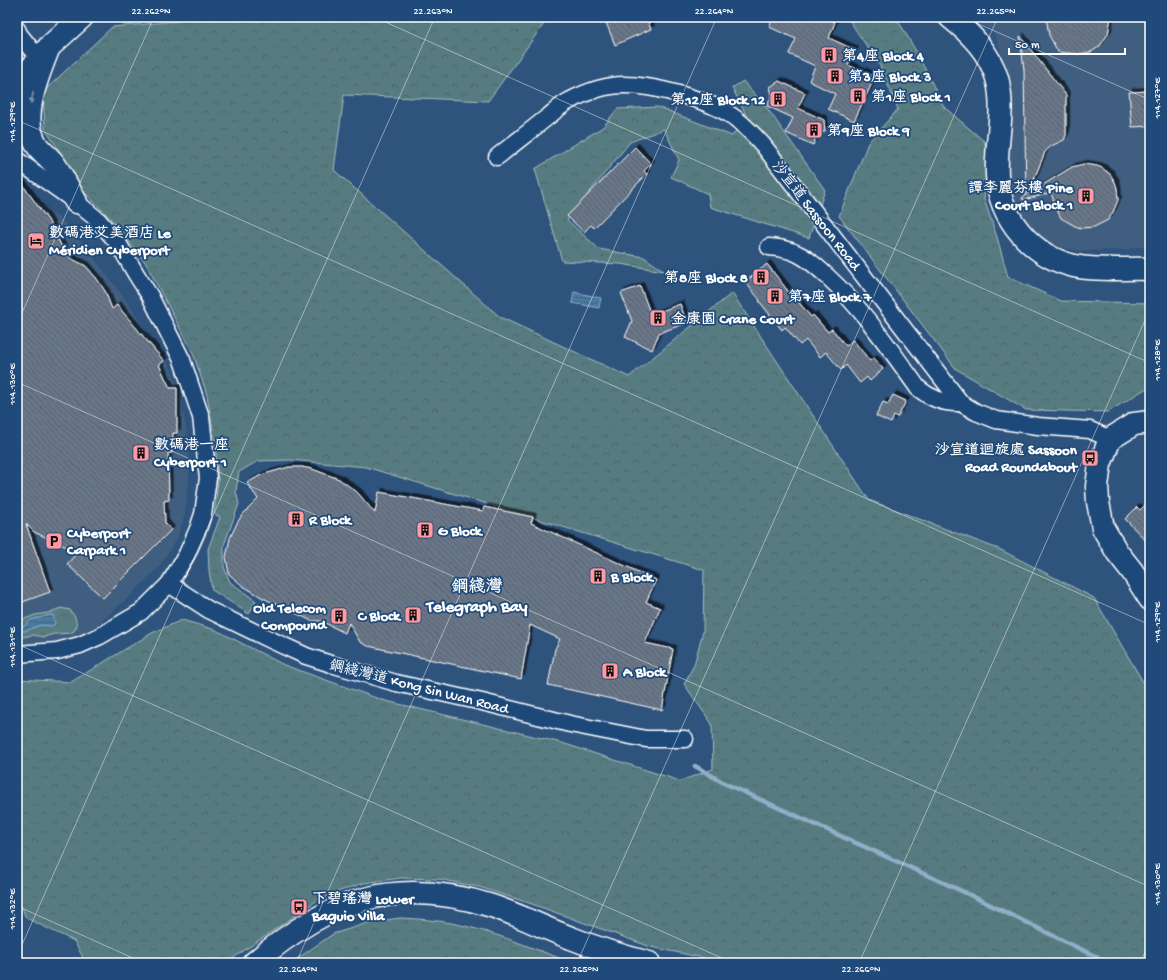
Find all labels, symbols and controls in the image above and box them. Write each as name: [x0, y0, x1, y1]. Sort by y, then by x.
text: 22.262°N: [132, 6, 171, 18]
text: 22.263°N: [413, 6, 453, 18]
text: 22.264°N: [695, 6, 734, 18]
text: 22.265°N: [976, 6, 1016, 18]
scale bar: [1009, 30, 1125, 56]
text: 50 m: [1015, 39, 1040, 53]
building icon: 第4座 Block 4: [819, 45, 839, 65]
place label: 第4座 Block 4: [842, 48, 925, 66]
building icon: 第3座 Block 3: [825, 66, 845, 86]
place label: 第3座 Block 3: [848, 69, 931, 87]
text: 114.127°E: [1152, 77, 1164, 119]
building icon: 第1座 Block 1: [848, 86, 868, 106]
building icon: 第12座 Block 12: [768, 89, 788, 109]
place label: 第1座 Block 1: [871, 89, 951, 107]
one-way arrow: [29, 91, 35, 104]
place label: 第12座 Block 12: [671, 92, 766, 110]
text: 114.129°E: [7, 101, 19, 143]
building icon: 第9座 Block 9: [804, 120, 824, 140]
place label: 第9座 Block 9: [827, 123, 910, 141]
street label: 沙宣道 Sassoon Road: [767, 158, 864, 275]
place label: 譚李麗芬樓 Pine Court Block 1: [968, 180, 1074, 215]
building icon: 譚李麗芬樓 Pine Court Block 1: [1076, 186, 1096, 206]
place label: 數碼港艾美酒店 Le Méridien Cyberport: [49, 225, 172, 260]
hotel icon: 數碼港艾美酒店 Le Méridien Cyberport: [26, 231, 46, 251]
building icon: 第8座 Block 8: [751, 267, 771, 287]
place label: 第8座 Block 8: [664, 270, 748, 288]
building icon: 第7座 Block 7: [765, 286, 785, 306]
place label: 第7座 Block 7: [788, 289, 872, 307]
building icon: 金康園 Crane Court: [648, 308, 668, 328]
place label: 金康園 Crane Court: [671, 311, 796, 329]
text: 114.128°E: [1152, 339, 1164, 382]
text: 114.130°E: [7, 362, 19, 406]
place label: 數碼港一座 Cyberport 1: [153, 437, 229, 472]
place label: 沙宣道迴旋處 Sassoon Road Roundabout: [934, 442, 1079, 477]
building icon: 數碼港一座 Cyberport 1: [131, 443, 151, 463]
bus stop icon: 沙宣道迴旋處 Sassoon Road Roundabout: [1080, 448, 1100, 468]
building icon: R Block: [286, 509, 306, 529]
place label: R Block: [308, 512, 353, 530]
building icon: G Block: [415, 520, 435, 540]
place label: G Block: [438, 523, 484, 541]
place label: Cyberport Carpark 1: [66, 525, 132, 560]
parking icon: Cyberport Carpark 1: [44, 531, 64, 551]
building icon: B Block: [588, 566, 608, 586]
place label: B Block: [610, 569, 655, 587]
district label: 鋼綫灣 Telegraph Bay: [425, 577, 528, 618]
place label: Old Telecom Compound: [253, 600, 328, 635]
text: 114.129°E: [1152, 601, 1164, 643]
building icon: C Block: [403, 605, 423, 625]
building icon: Old Telecom Compound: [329, 606, 349, 626]
place label: C Block: [357, 608, 402, 626]
text: 114.131°E: [7, 626, 19, 668]
street label: 鋼綫灣道 Kong Sin Wan Road: [327, 656, 511, 719]
building icon: A Block: [600, 661, 620, 681]
place label: A Block: [622, 664, 668, 682]
text: 114.130°E: [1152, 862, 1164, 906]
text: 114.132°E: [7, 888, 19, 930]
place label: 下碧瑤灣 Lower Baguio Villa: [311, 891, 415, 926]
bus stop icon: 下碧瑤灣 Lower Baguio Villa: [289, 897, 309, 917]
text: 22.264°N: [279, 964, 318, 976]
text: 22.265°N: [559, 964, 599, 976]
text: 22.266°N: [841, 964, 881, 976]

